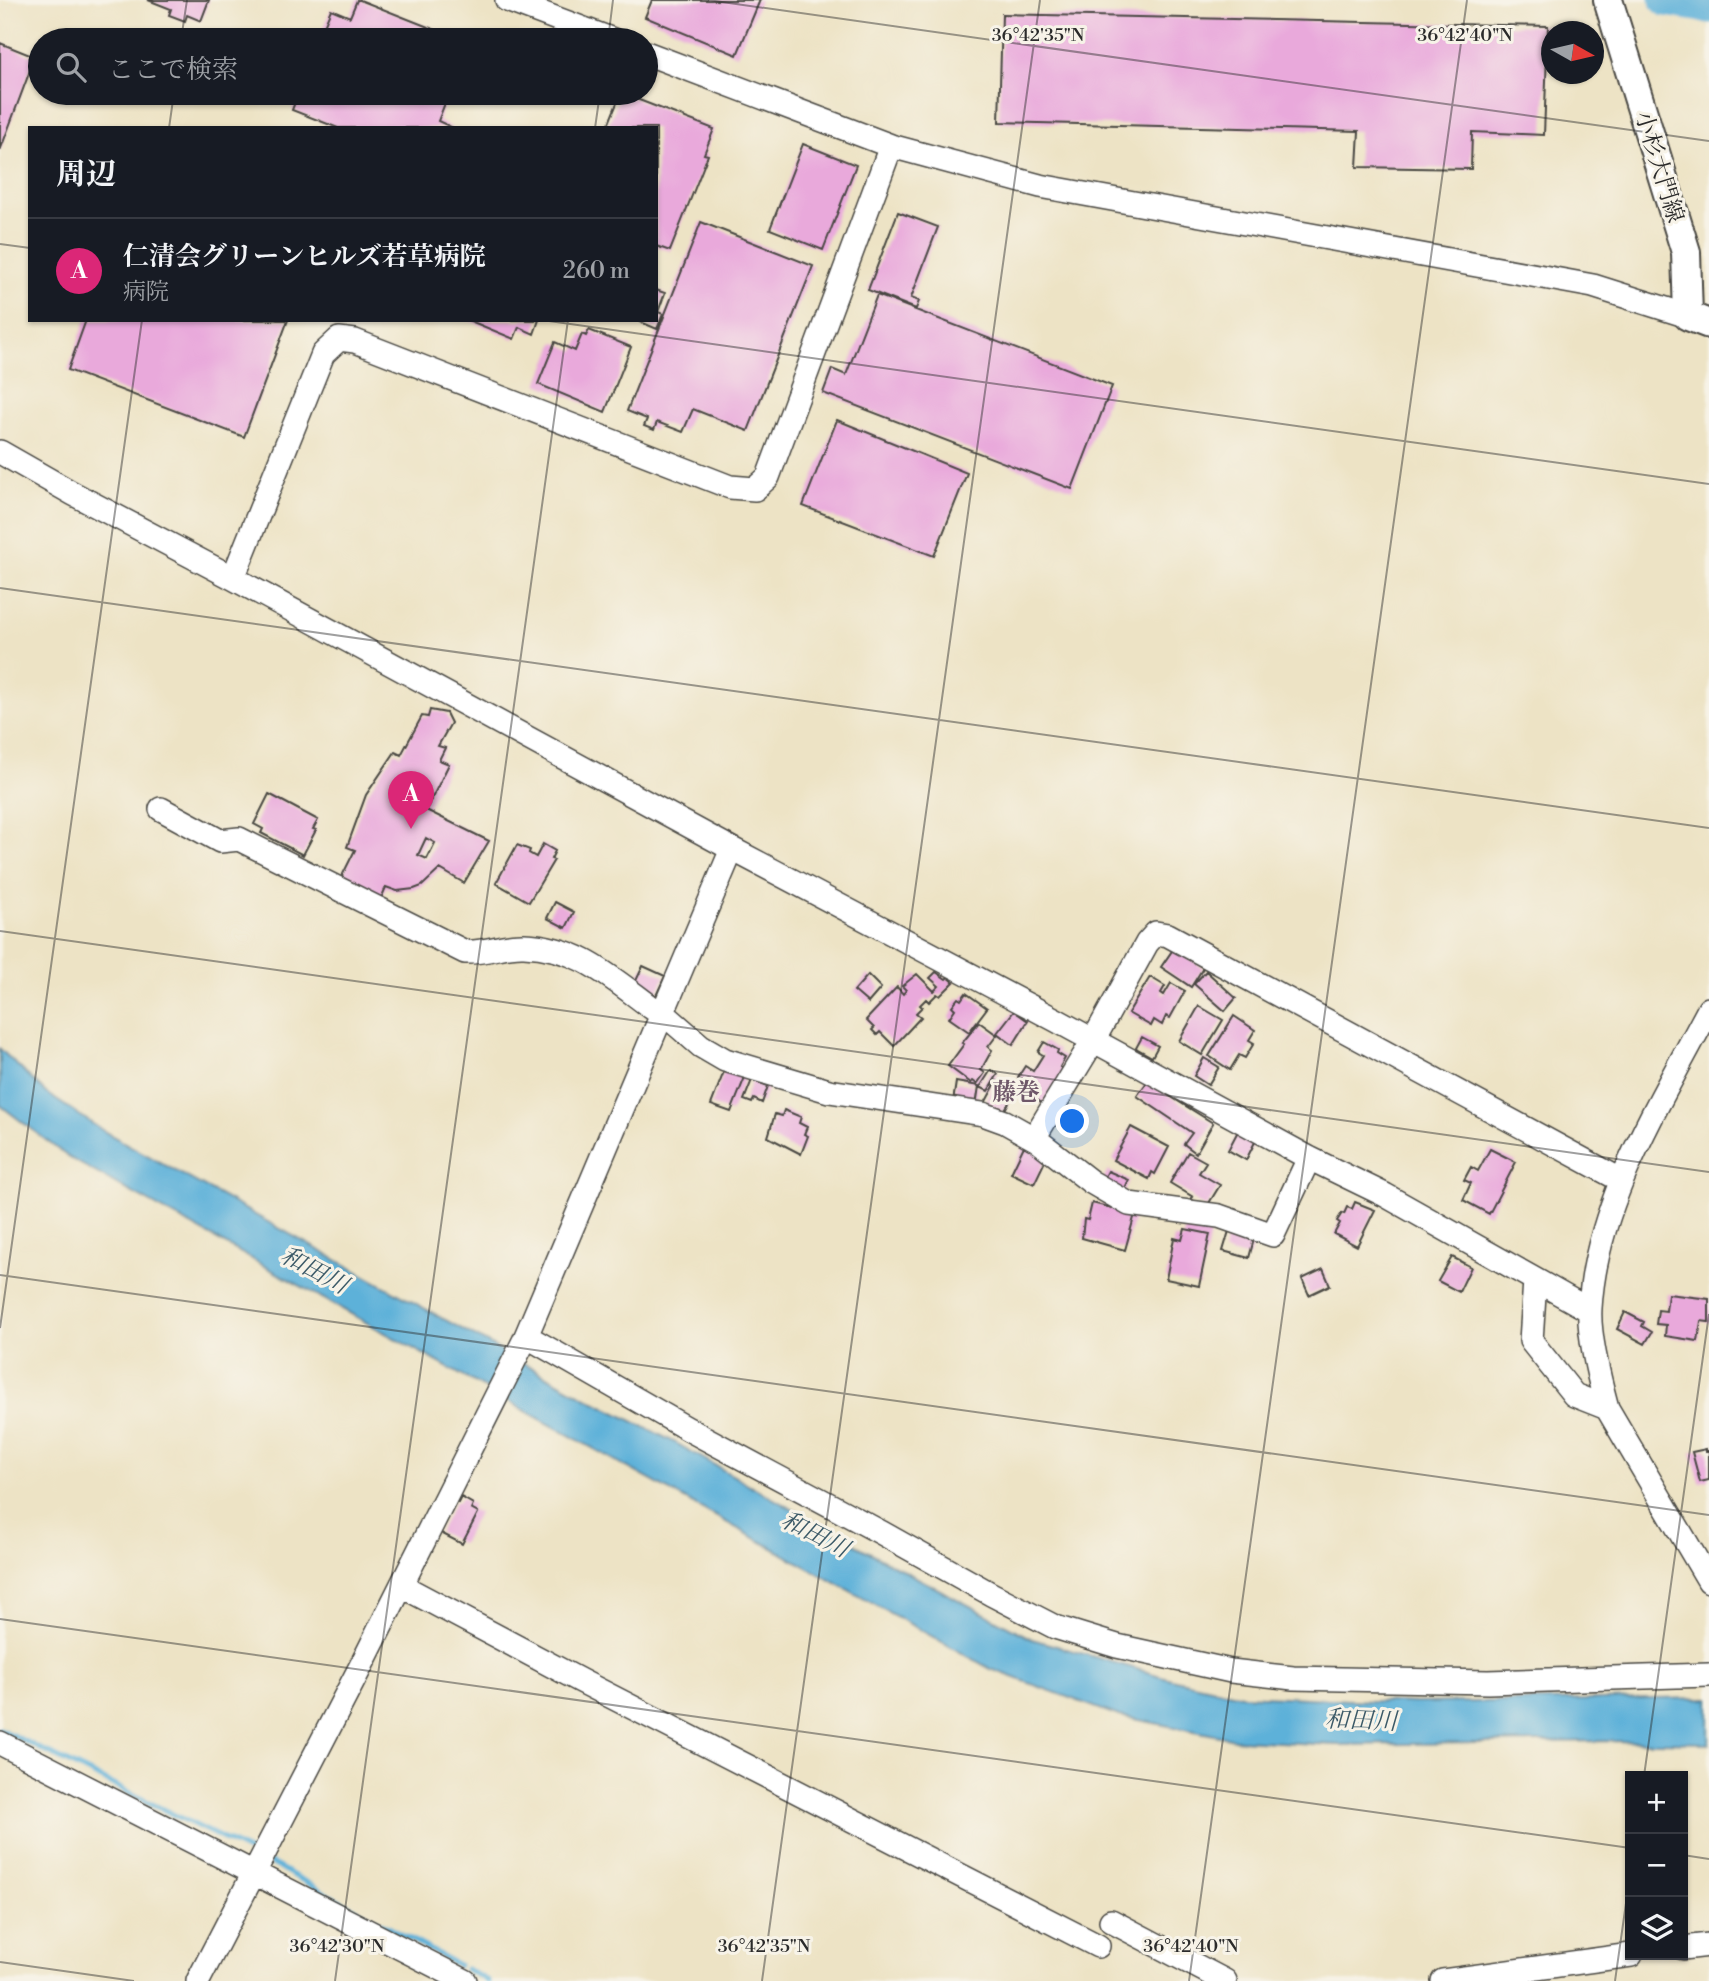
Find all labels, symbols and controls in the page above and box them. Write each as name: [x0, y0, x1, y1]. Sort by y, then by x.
north arrow: [1541, 21, 1604, 84]
text: 36°42'35"N: [992, 24, 1085, 47]
text: 36°42'40"N: [1417, 24, 1513, 47]
search box: [28, 28, 658, 105]
icon: search: [52, 48, 90, 86]
text: ここで検索: [108, 54, 238, 86]
street label: 小杉大門線: [1629, 108, 1689, 226]
text: 周辺: [56, 156, 116, 194]
text: 仁清会グリーンヒルズ若草病院: [123, 241, 486, 273]
text: A: [71, 257, 87, 285]
text: 260 m: [563, 257, 630, 285]
text: 病院: [123, 278, 169, 306]
pin: A: [388, 771, 434, 829]
district label: 藤巻: [992, 1078, 1040, 1108]
your location: [1055, 1104, 1089, 1138]
water label: 和田川: [275, 1241, 355, 1303]
water label: 和田川: [776, 1505, 857, 1566]
water label: 和田川: [1324, 1705, 1400, 1737]
map controls: [1625, 1771, 1688, 1960]
button: +: [1625, 1771, 1688, 1834]
button: −: [1625, 1834, 1688, 1897]
button: layers: [1625, 1897, 1688, 1960]
text: 36°42'30"N: [290, 1935, 385, 1958]
text: 36°42'35"N: [718, 1935, 811, 1958]
text: 36°42'40"N: [1143, 1935, 1239, 1958]

